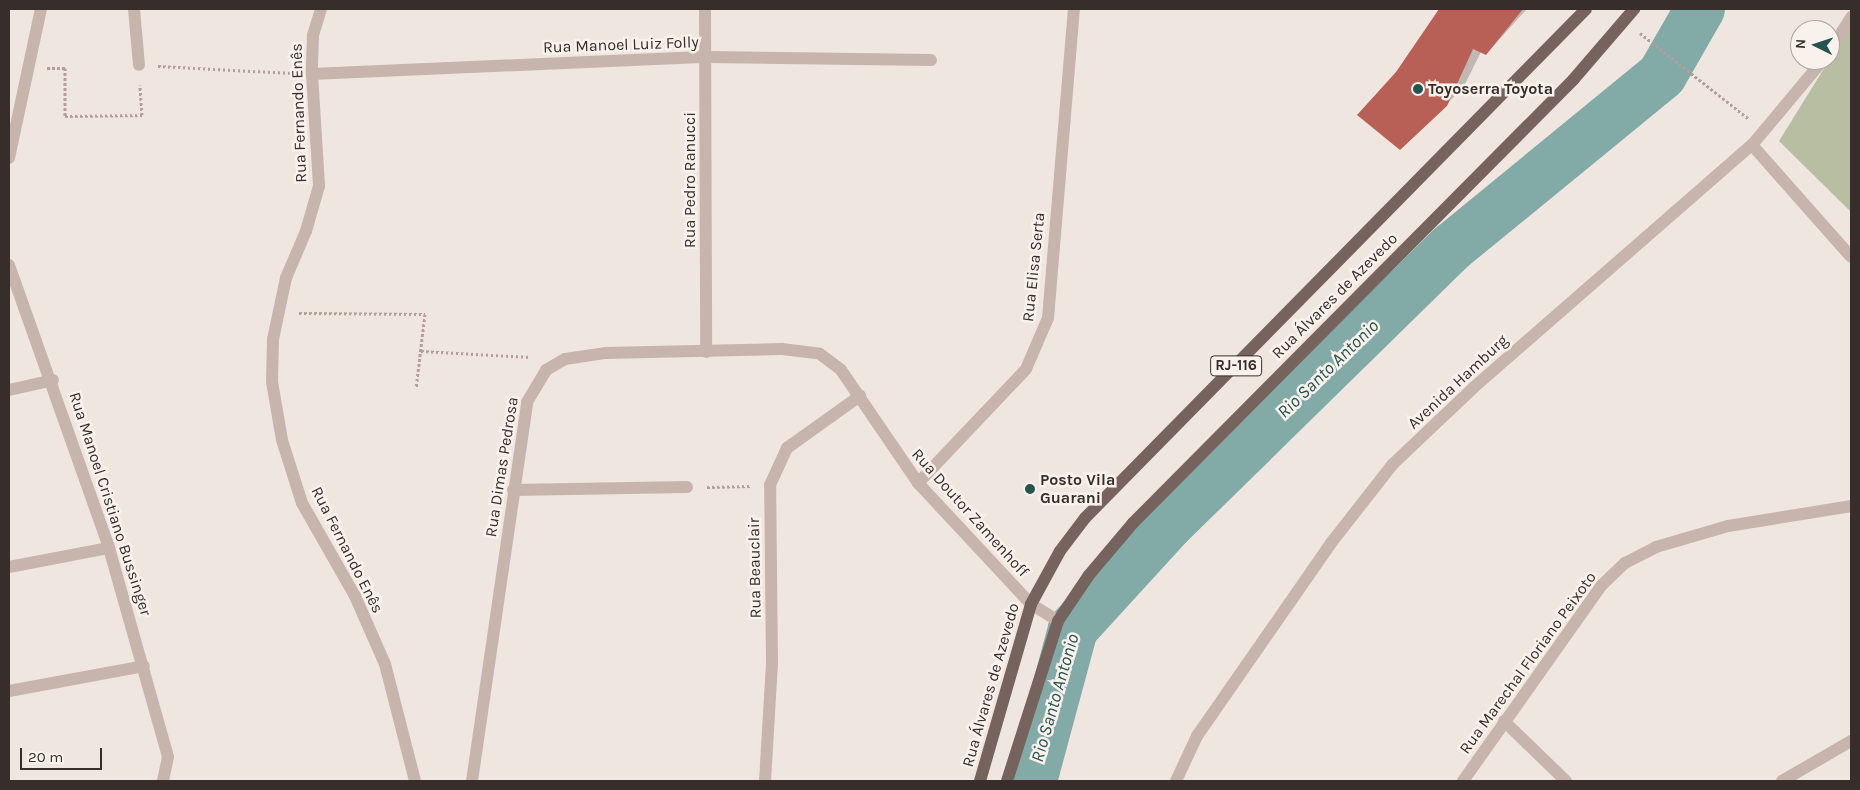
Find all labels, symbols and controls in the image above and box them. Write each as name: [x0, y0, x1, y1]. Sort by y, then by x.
north arrow: [1790, 20, 1840, 70]
street label: Rua Manoel Luiz Folly: [543, 33, 699, 57]
text: N: [1792, 38, 1809, 50]
street label: Rua Fernando Enês: [287, 43, 311, 183]
place label: Toyoserra Toyota: [1428, 79, 1553, 99]
marker: Toyoserra Toyota: [1412, 83, 1424, 95]
street label: Rua Pedro Ranucci: [680, 112, 700, 248]
street label: Rua Elisa Serta: [1019, 211, 1049, 323]
street label: Rua Álvares de Azevedo: [1268, 229, 1402, 363]
water label: Rio Santo Antonio: [1273, 315, 1383, 423]
street label: Avenida Hamburg: [1404, 331, 1512, 433]
road number: RJ-116: [1210, 354, 1262, 378]
street label: Rua Manoel Cristiano Bussinger: [65, 390, 155, 618]
street label: Rua Dimas Pedrosa: [481, 396, 523, 538]
street label: Rua Doutor Zamenhoff: [907, 445, 1033, 581]
place label: Posto Vila Guarani: [1040, 470, 1115, 508]
marker: Posto Vila Guarani: [1024, 483, 1036, 495]
street label: Rua Fernando Enês: [307, 484, 387, 616]
street label: Rua Beauclair: [745, 517, 765, 619]
street label: Rua Marechal Floriano Peixoto: [1456, 568, 1600, 758]
street label: Rua Álvares de Azevedo: [958, 601, 1024, 769]
water label: Rio Santo Antonio: [1026, 631, 1084, 765]
scale bar: [22, 738, 105, 770]
text: 20 m: [28, 748, 63, 766]

